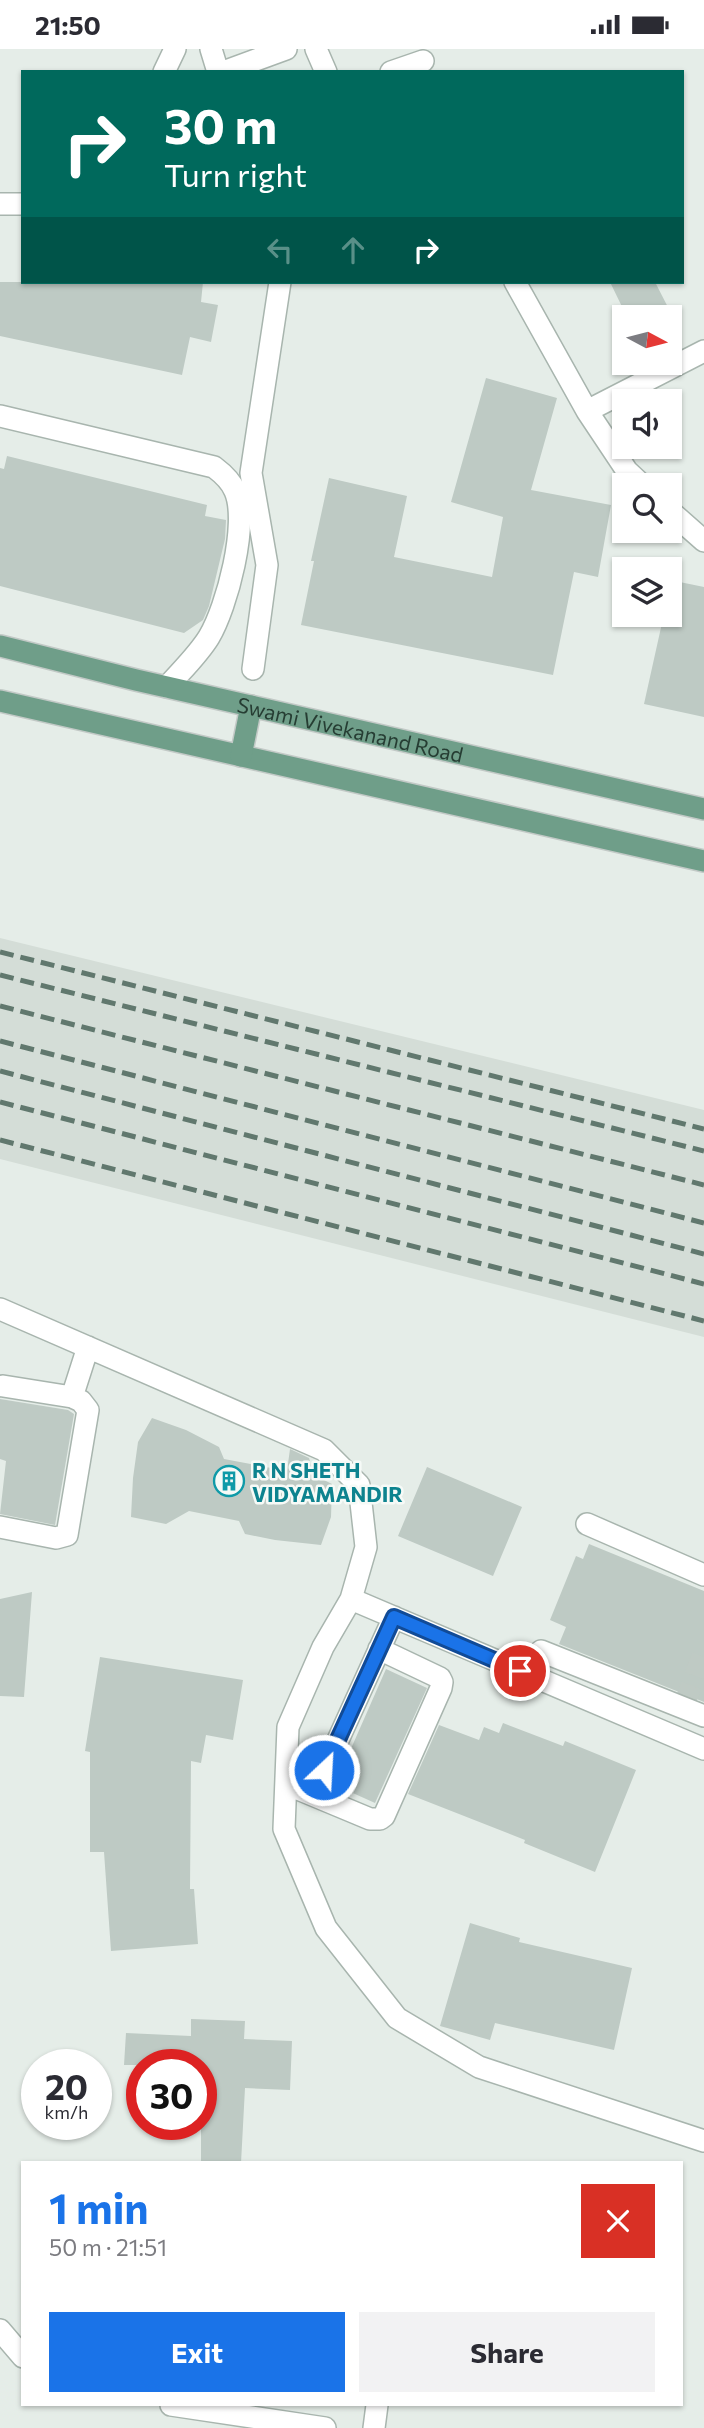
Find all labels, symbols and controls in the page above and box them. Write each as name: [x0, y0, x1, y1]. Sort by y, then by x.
text: 21:50: [35, 9, 101, 40]
text: 30 m: [164, 94, 277, 154]
icon: right: [49, 98, 140, 189]
text: Turn right: [164, 154, 307, 194]
icon: left: [261, 231, 299, 269]
icon: ahead: [334, 231, 372, 269]
icon: right: [407, 231, 445, 269]
north arrow: [612, 305, 682, 375]
map controls: [612, 305, 682, 627]
button: sound: [612, 389, 682, 459]
button: search: [612, 473, 682, 543]
button: layers: [612, 557, 682, 627]
street label: Swami Vivekanand Road: [235, 691, 466, 766]
place label: R N SHETH VIDYAMANDIR: [252, 1457, 403, 1506]
building icon: R N SHETH VIDYAMANDIR: [212, 1464, 246, 1498]
pin: [490, 1641, 550, 1701]
icon: arrive: [501, 1652, 539, 1690]
position arrow: [287, 1733, 361, 1807]
speed limit sign: 30: [126, 2049, 217, 2140]
text: 20: [45, 2064, 88, 2107]
text: km/h: [45, 2101, 88, 2123]
text: 1 min: [49, 2181, 149, 2233]
button: close: [581, 2184, 655, 2258]
text: 50 m · 21:51: [49, 2233, 167, 2261]
button: Exit: [49, 2312, 345, 2392]
button: Share: [359, 2312, 655, 2392]

